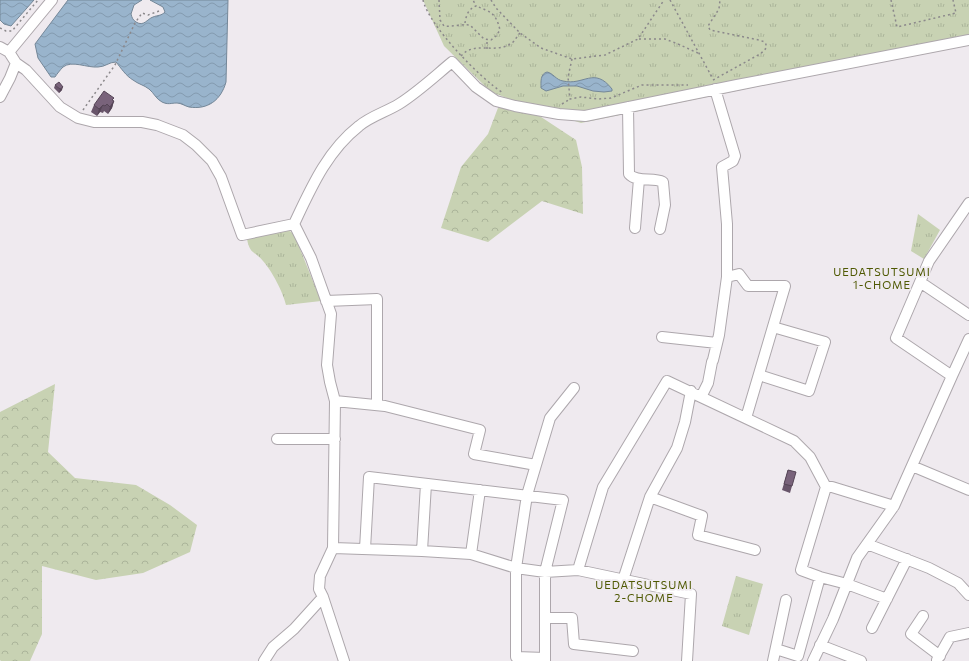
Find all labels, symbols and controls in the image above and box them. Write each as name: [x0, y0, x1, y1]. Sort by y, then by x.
district label: UEDATSUTSUMI 1-CHOME: [833, 265, 931, 291]
district label: UEDATSUTSUMI 2-CHOME: [595, 578, 693, 604]

